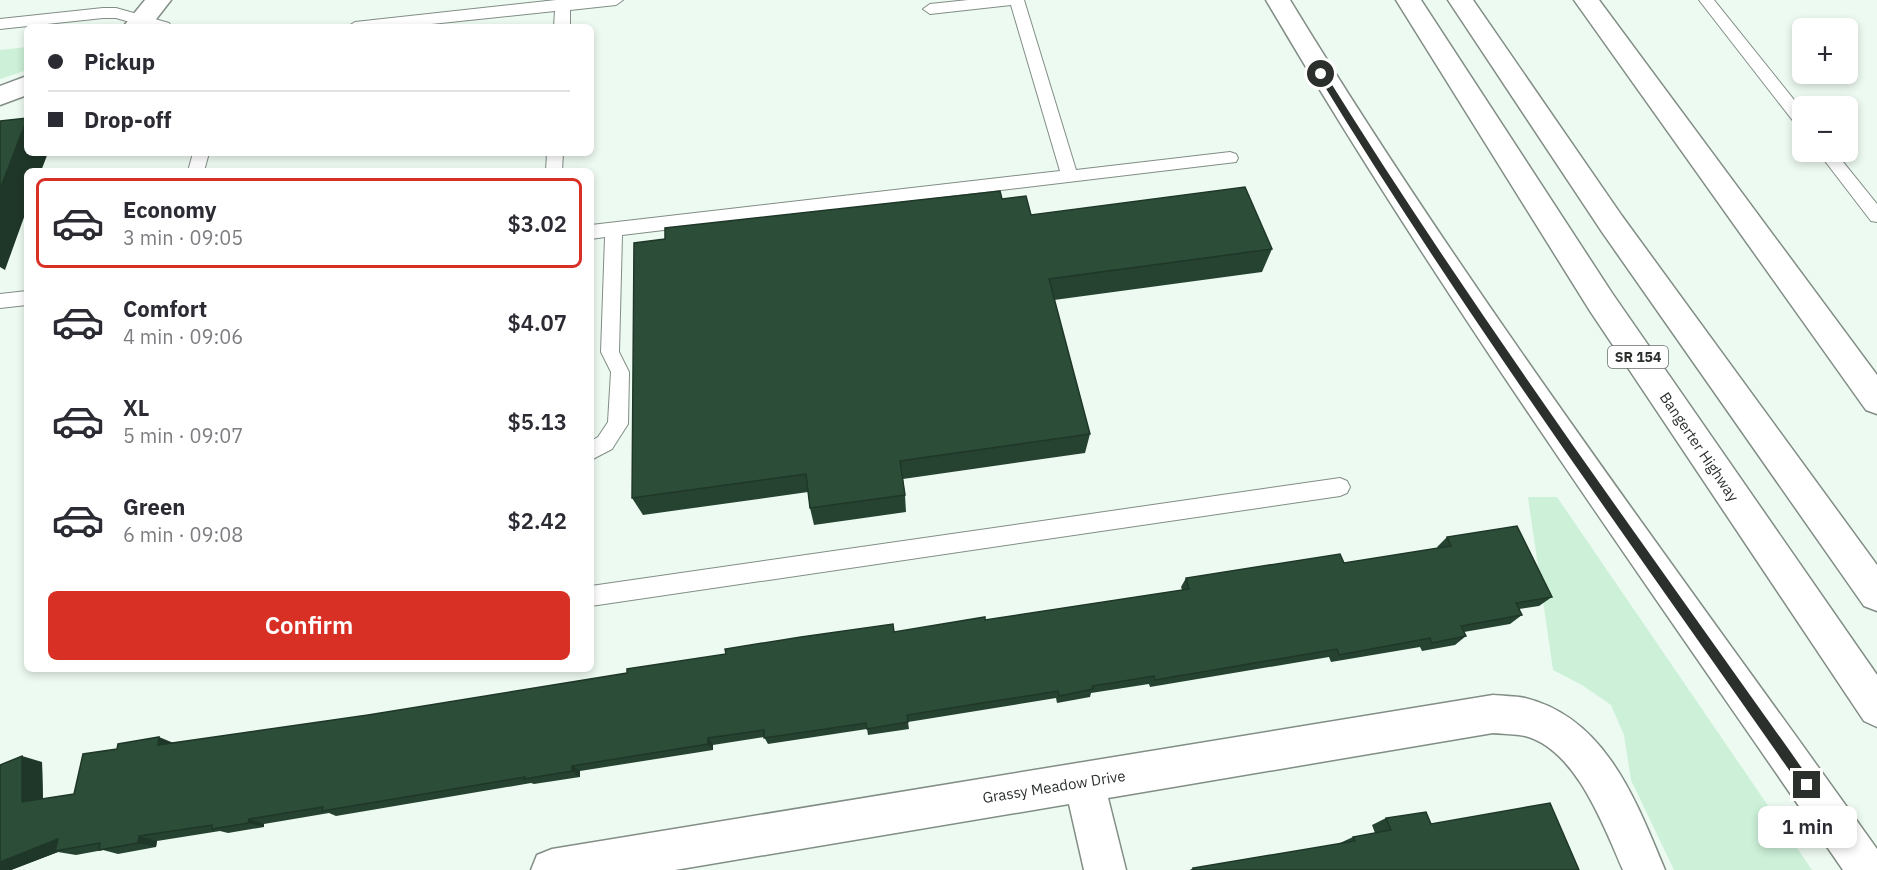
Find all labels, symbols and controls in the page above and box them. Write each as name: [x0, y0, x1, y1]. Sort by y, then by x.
map controls: [1792, 18, 1858, 162]
button: +: [1792, 18, 1858, 84]
text: Pickup: [84, 47, 155, 76]
route start: [1307, 60, 1334, 87]
button: −: [1792, 96, 1858, 162]
text: Drop-off: [84, 105, 171, 134]
text: Economy: [123, 195, 217, 224]
icon: car: [51, 196, 105, 250]
text: $3.02: [508, 209, 567, 238]
text: 3 min · 09:05: [123, 224, 243, 251]
text: Comfort: [123, 294, 207, 323]
icon: car: [51, 295, 105, 349]
text: $4.07: [508, 308, 567, 337]
text: 4 min · 09:06: [123, 323, 243, 350]
road number: SR 154: [1608, 346, 1668, 368]
street label: Bangerter Highway: [1656, 388, 1743, 506]
text: XL: [123, 393, 149, 422]
icon: car: [51, 394, 105, 448]
text: $5.13: [508, 407, 567, 436]
text: 5 min · 09:07: [123, 422, 243, 449]
text: Green: [123, 492, 185, 521]
icon: car: [51, 493, 105, 547]
text: $2.42: [508, 506, 567, 535]
text: 6 min · 09:08: [123, 521, 243, 548]
button: Confirm: [48, 591, 570, 660]
street label: Grassy Meadow Drive: [981, 766, 1127, 807]
route end: [1793, 771, 1820, 798]
callout: 1 min: [1758, 806, 1856, 848]
text: 1 min: [1782, 813, 1833, 840]

